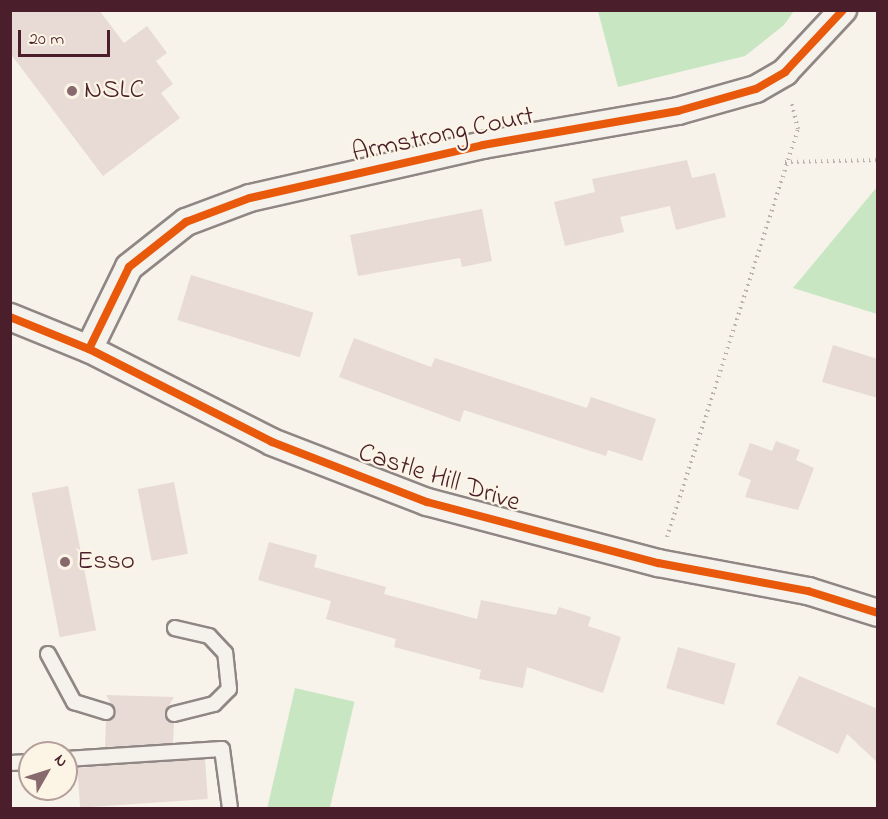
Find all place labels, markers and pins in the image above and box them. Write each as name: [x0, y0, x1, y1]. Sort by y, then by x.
place label: NSLC: [84, 75, 144, 107]
marker: NSLC: [65, 84, 79, 98]
place label: Esso: [77, 546, 135, 578]
marker: Esso: [58, 555, 72, 569]

